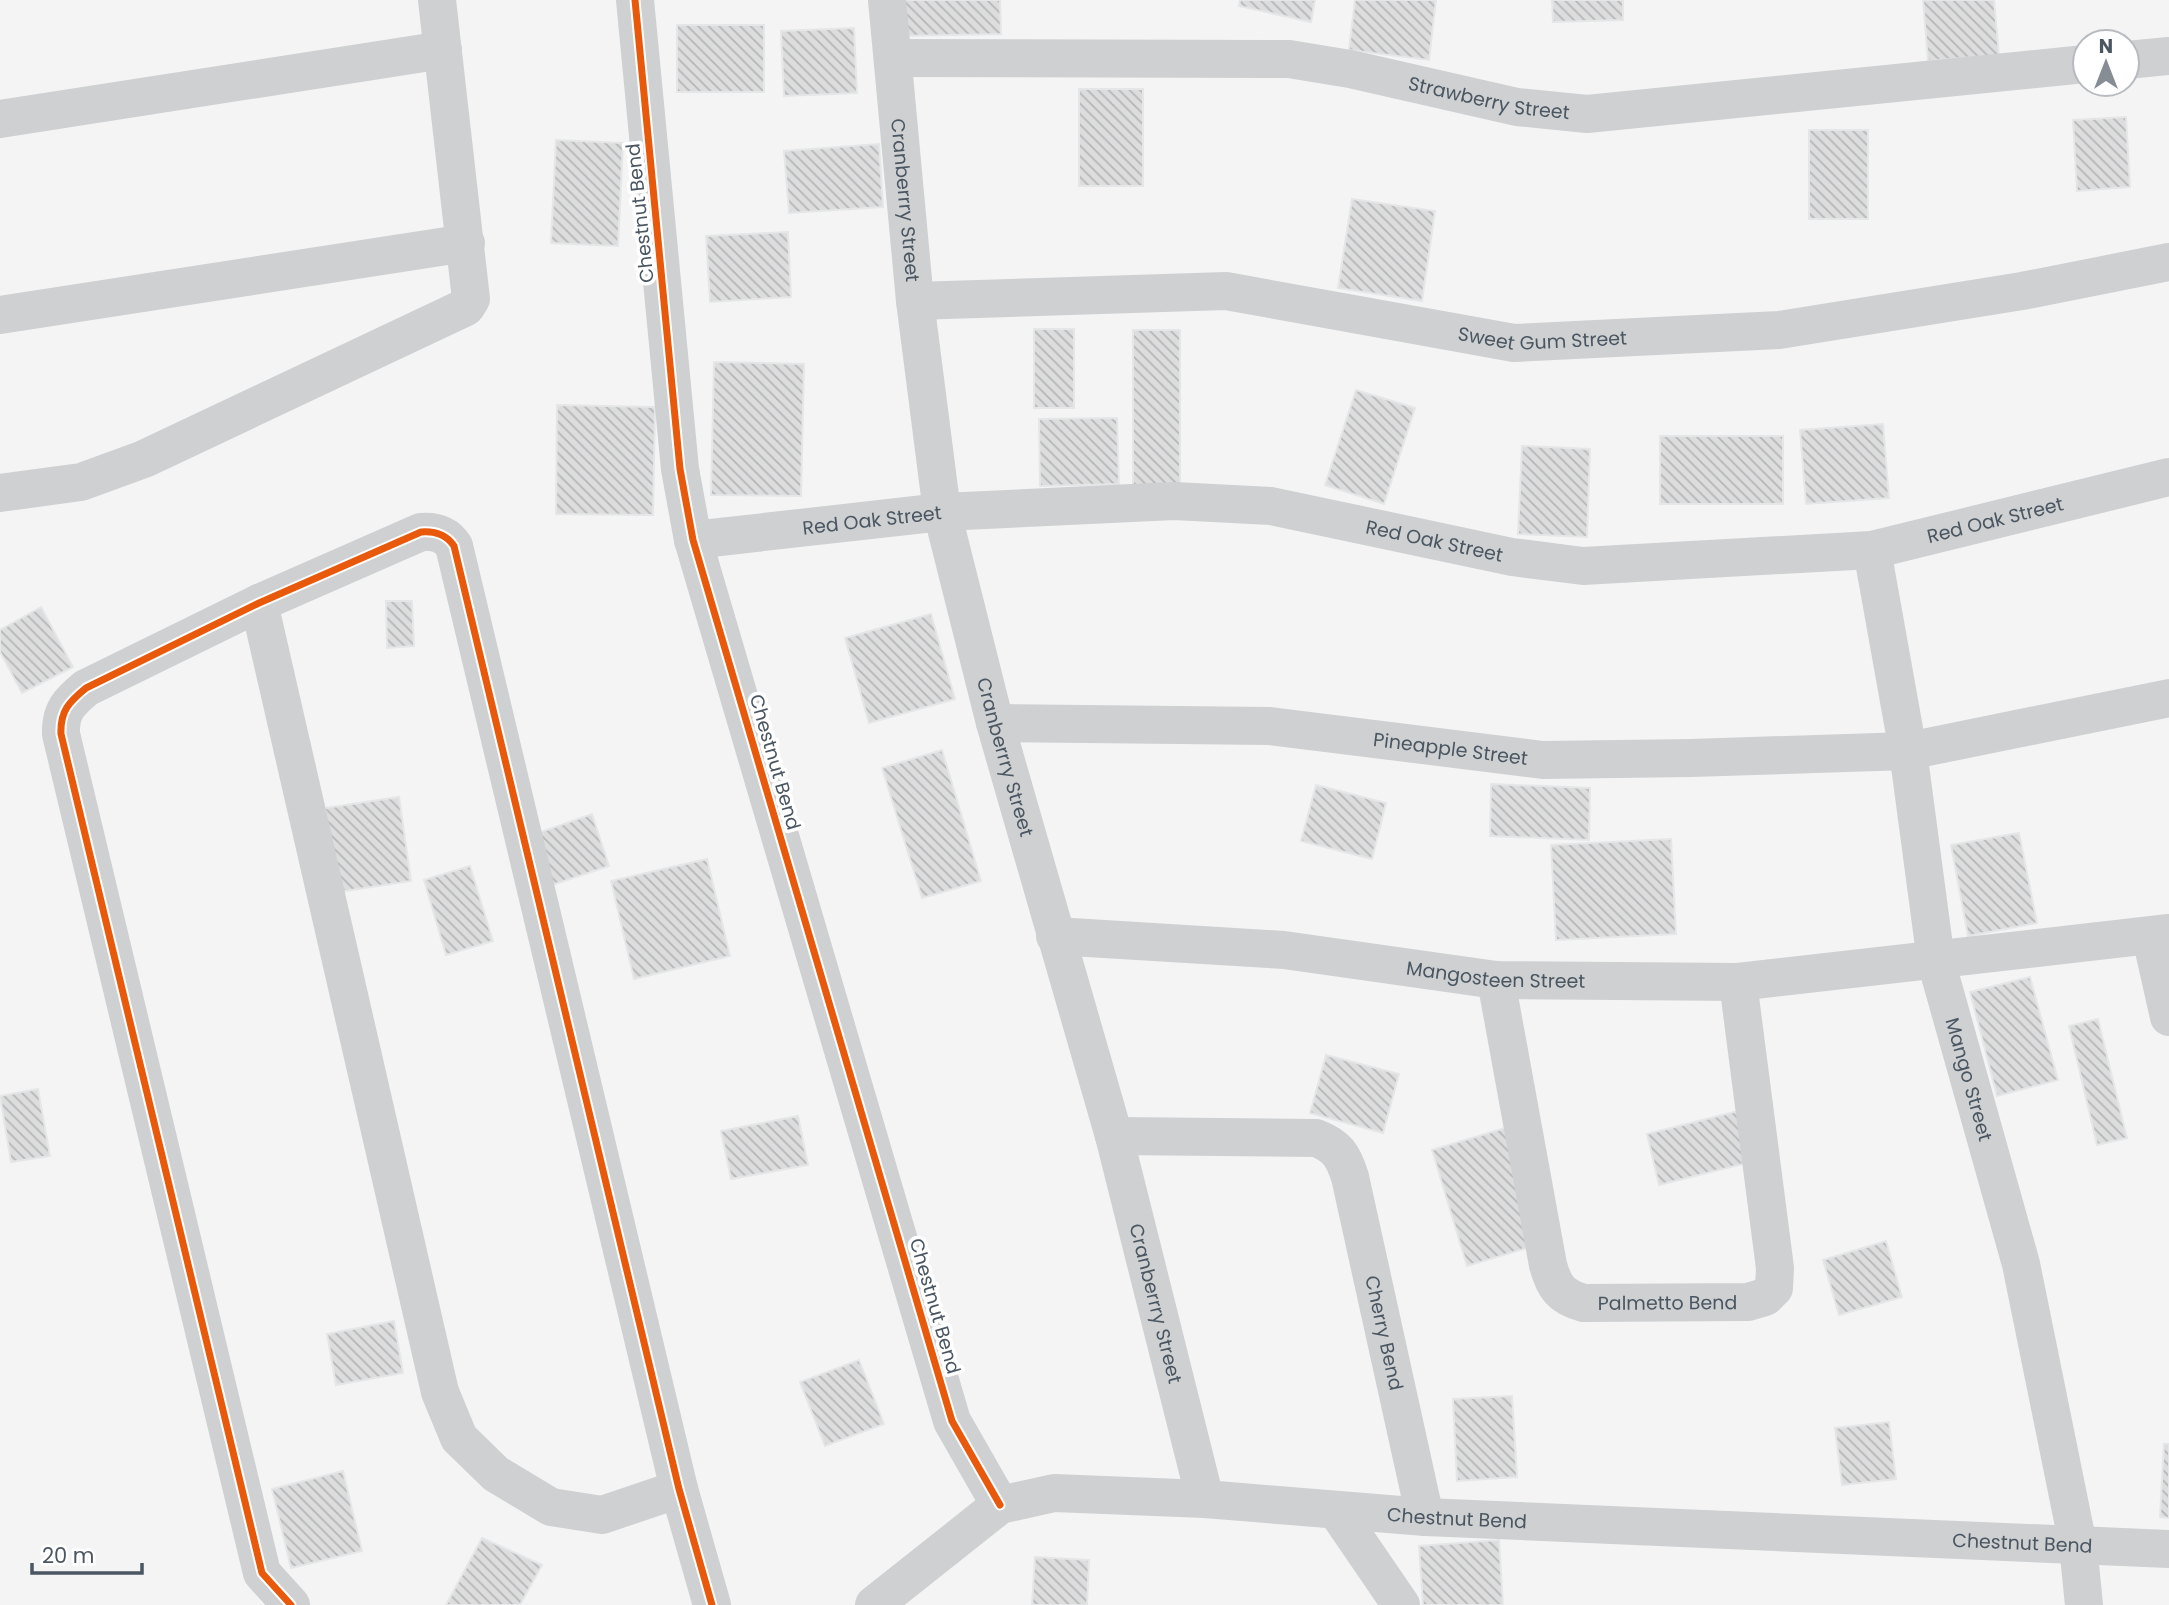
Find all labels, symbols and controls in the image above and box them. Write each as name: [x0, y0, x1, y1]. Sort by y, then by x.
north arrow: [2071, 28, 2141, 98]
text: N: [2099, 33, 2113, 60]
street label: Strawberry Street: [1406, 69, 1571, 126]
street label: Cranberrry Street: [885, 117, 927, 283]
street label: Chestnut Bend: [619, 142, 661, 284]
street label: Sweet Gum Street: [1456, 320, 1628, 356]
street label: Red Oak Street: [1924, 490, 2066, 550]
street label: Red Oak Street: [801, 499, 943, 541]
street label: Red Oak Street: [1363, 513, 1506, 568]
street label: Cranberrry Street: [971, 674, 1041, 840]
street label: Chestnut Bend: [743, 691, 807, 833]
street label: Pineapple Street: [1372, 725, 1529, 772]
street label: Mangosteen Street: [1405, 954, 1586, 994]
street label: Mango Street: [1939, 1015, 1999, 1144]
street label: Cranberrry Street: [1123, 1221, 1189, 1386]
street label: Chestnut Bend: [903, 1235, 967, 1377]
street label: Cherry Bend: [1359, 1273, 1410, 1393]
street label: Palmetto Bend: [1598, 1289, 1737, 1316]
street label: Chestnut Bend: [1386, 1500, 1528, 1535]
street label: Chestnut Bend: [1952, 1526, 2093, 1559]
scale bar: [32, 1532, 142, 1576]
text: 20 m: [42, 1541, 95, 1570]

